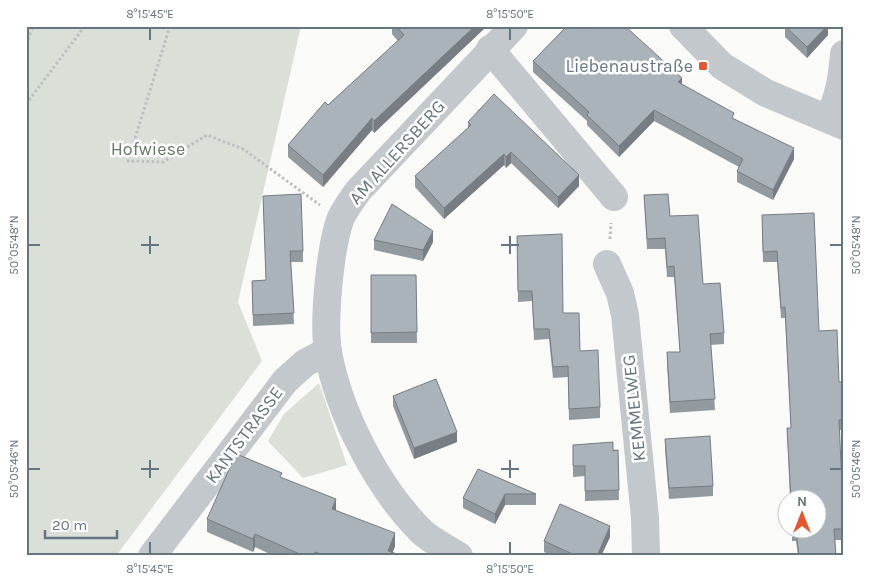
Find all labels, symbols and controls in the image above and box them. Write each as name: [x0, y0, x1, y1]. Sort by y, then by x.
text: 8°15'45"E: [126, 7, 174, 21]
text: 8°15'50"E: [486, 7, 534, 21]
place label: Liebenaustraße: [565, 55, 693, 77]
marker: Liebenaustraße: [697, 60, 709, 72]
street label: AM ALLERSBERG: [344, 95, 450, 209]
park label: Hofwiese: [111, 138, 185, 160]
text: 50°05'48"N: [7, 215, 21, 275]
text: 50°05'48"N: [849, 215, 863, 275]
street label: KEMMELWEG: [617, 354, 651, 462]
street label: KANTSTRASSE: [200, 382, 288, 488]
text: 50°05'46"N: [7, 440, 21, 498]
text: 50°05'46"N: [849, 440, 863, 498]
north arrow: [778, 490, 828, 540]
text: N: [797, 493, 807, 510]
scale bar: [45, 507, 118, 539]
text: 20 m: [52, 516, 87, 534]
text: 8°15'45"E: [126, 562, 174, 576]
text: 8°15'50"E: [486, 562, 534, 576]

